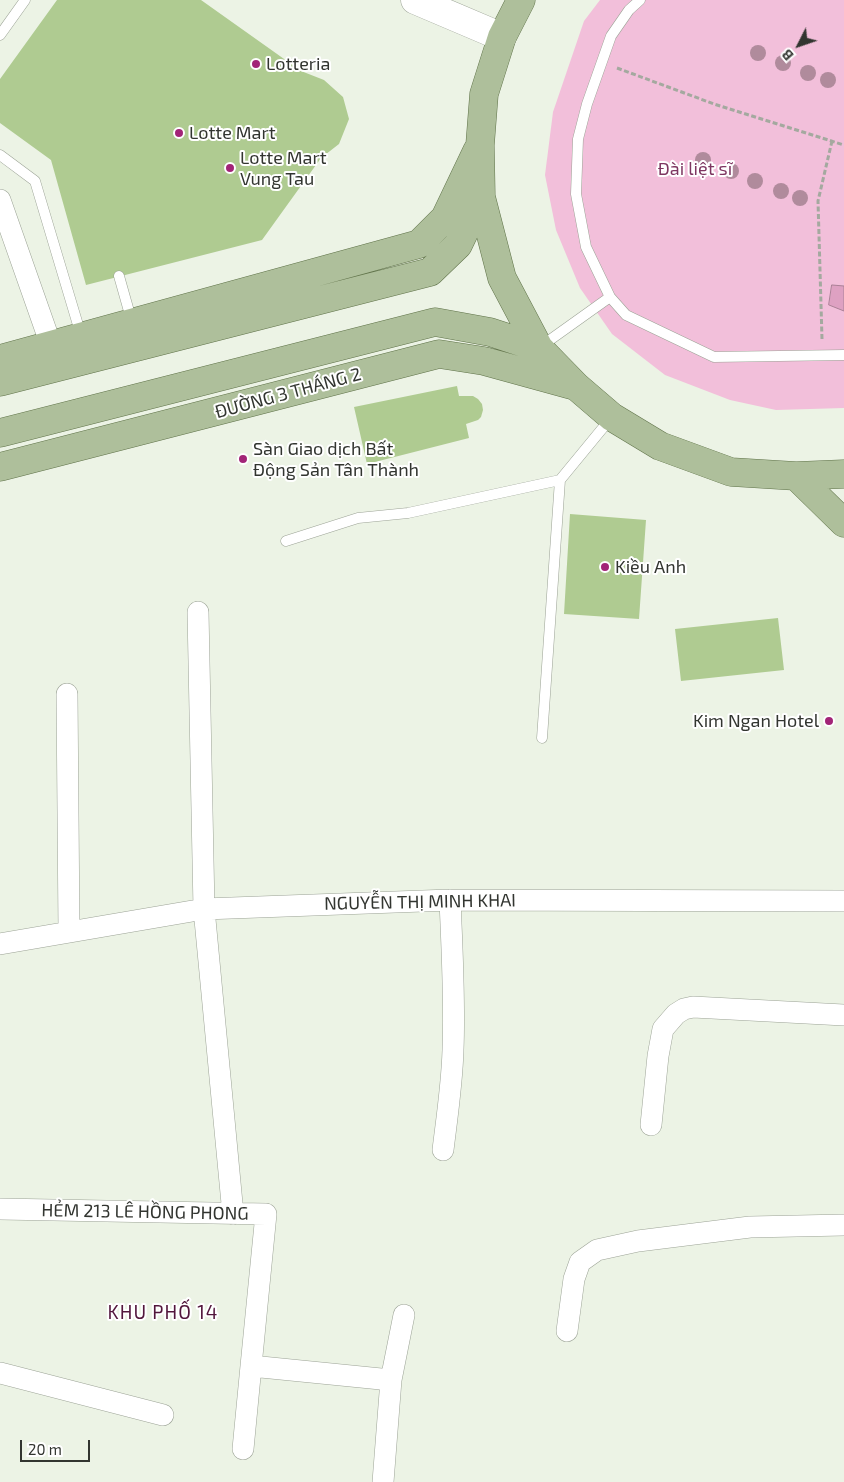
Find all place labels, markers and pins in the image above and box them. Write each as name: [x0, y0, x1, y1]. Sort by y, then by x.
place label: Lotteria: [266, 53, 330, 75]
marker: Lotteria: [250, 58, 262, 70]
place label: Lotte Mart: [189, 122, 276, 144]
marker: Lotte Mart: [173, 127, 185, 139]
place label: Lotte Mart Vung Tau: [240, 147, 327, 190]
marker: Lotte Mart Vung Tau: [224, 162, 236, 174]
place label: Sàn Giao dịch Bất Động Sản Tân Thành: [253, 438, 419, 480]
marker: Sàn Giao dịch Bất Động Sản Tân Thành: [237, 453, 249, 465]
place label: Kiều Anh: [615, 556, 686, 578]
marker: Kiều Anh: [599, 561, 611, 573]
place label: Kim Ngan Hotel: [693, 710, 819, 732]
marker: Kim Ngan Hotel: [823, 715, 835, 727]

